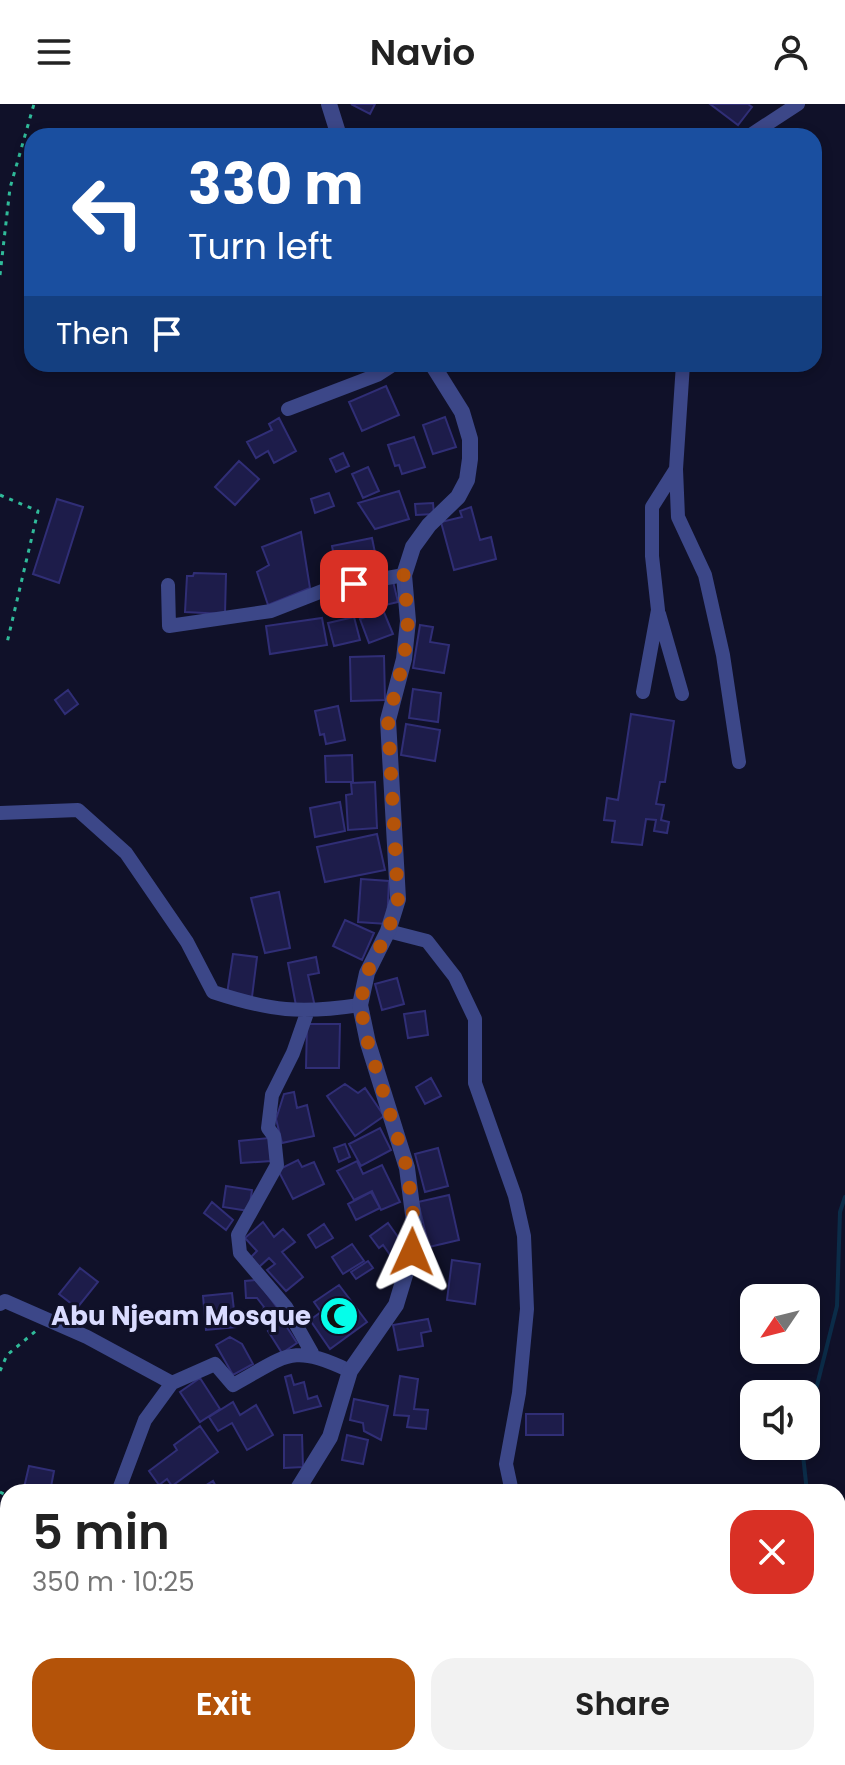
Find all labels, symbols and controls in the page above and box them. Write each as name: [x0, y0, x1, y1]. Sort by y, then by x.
text: Navio: [370, 27, 475, 78]
icon: menu: [32, 30, 76, 74]
icon: person: [769, 30, 813, 74]
text: 330 m: [188, 145, 363, 224]
icon: left: [56, 160, 160, 264]
text: Turn left: [188, 221, 333, 272]
text: Then: [56, 312, 129, 355]
icon: arrive: [145, 312, 189, 356]
pin: [320, 550, 388, 618]
icon: arrive: [332, 562, 376, 606]
position arrow: [370, 1210, 454, 1294]
north arrow: [740, 1284, 820, 1364]
map controls: [740, 1284, 820, 1460]
mosque icon: Abu Njeam Mosque: [318, 1295, 360, 1337]
place label: Abu Njeam Mosque: [51, 1298, 311, 1334]
button: sound: [740, 1380, 820, 1460]
text: 5 min: [32, 1499, 170, 1566]
button: close: [730, 1510, 814, 1594]
text: 350 m · 10:25: [32, 1564, 195, 1600]
button: Exit: [32, 1658, 415, 1750]
button: Share: [431, 1658, 814, 1750]

